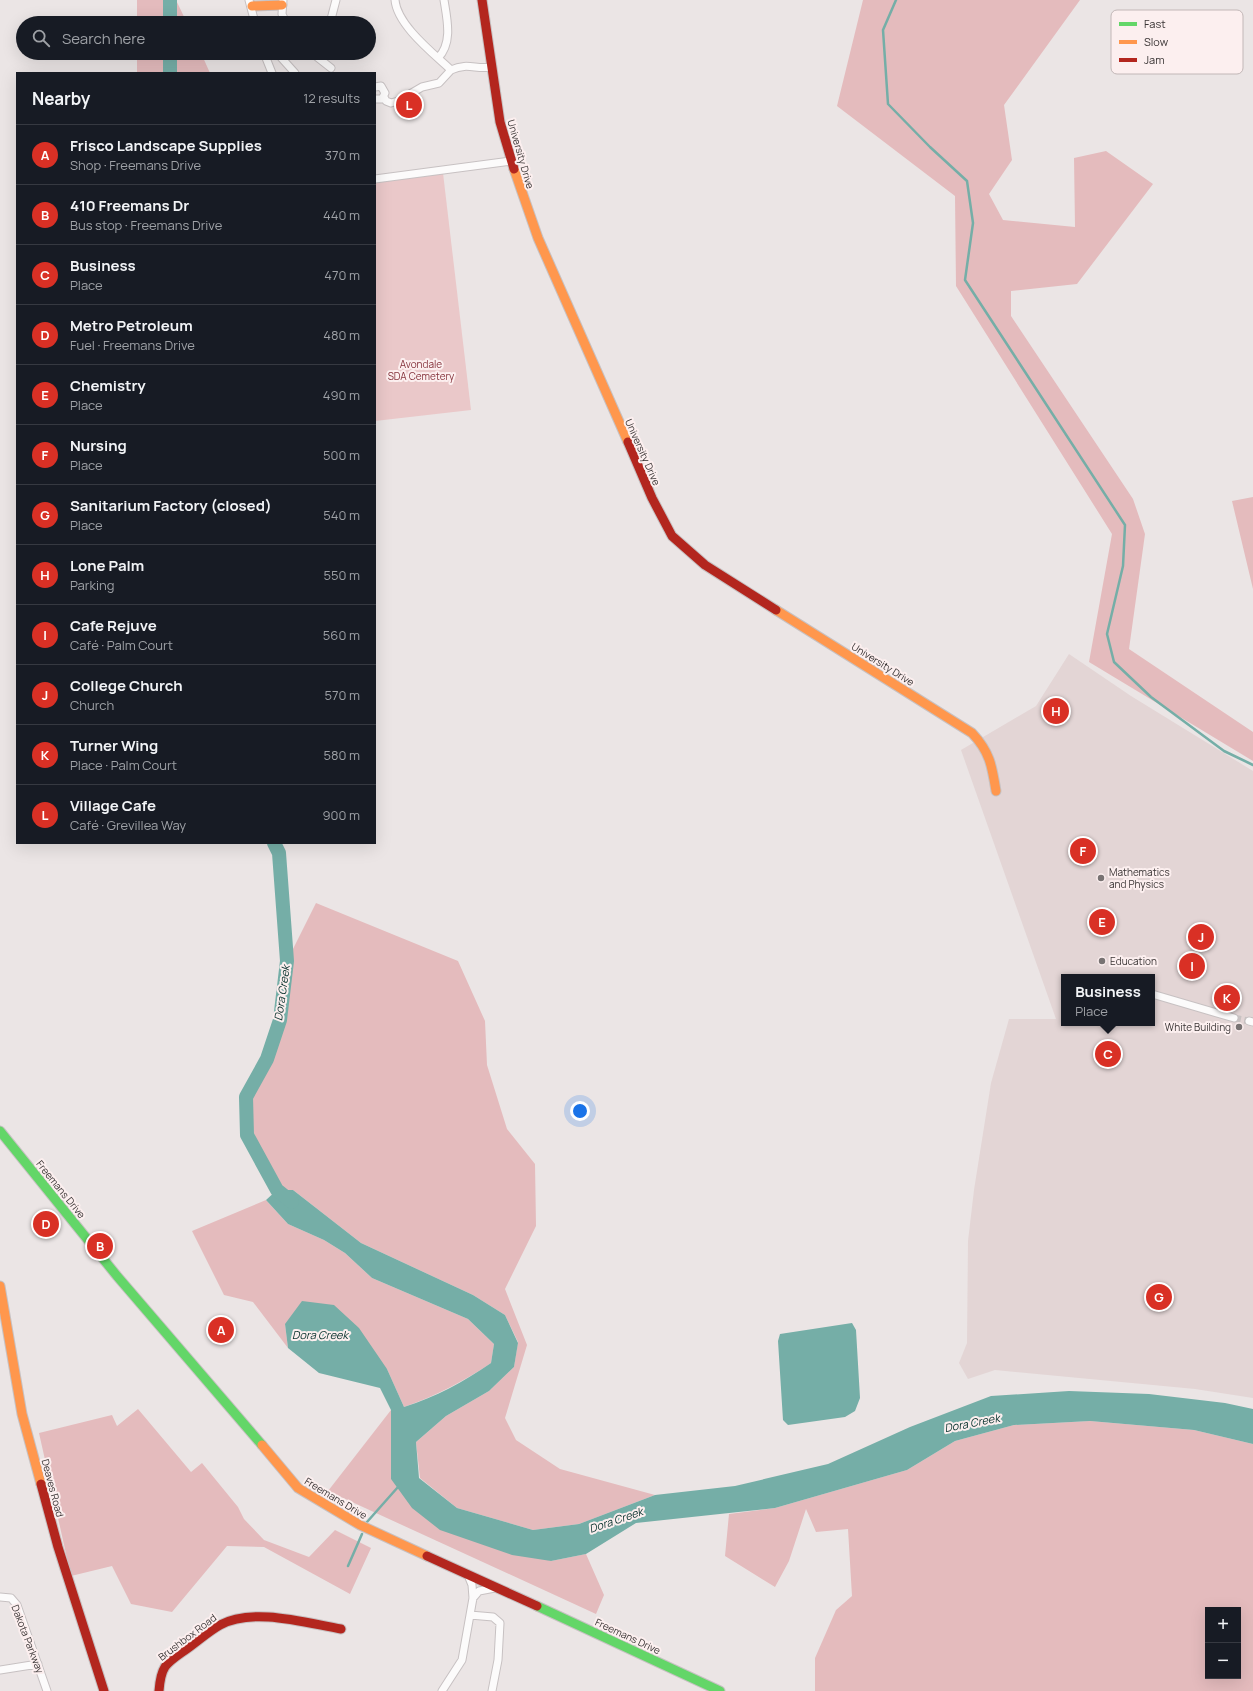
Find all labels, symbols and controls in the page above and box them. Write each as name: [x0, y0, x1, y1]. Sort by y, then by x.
legend: [1111, 10, 1243, 74]
search box: [16, 16, 376, 60]
text: Fast: [1144, 16, 1166, 31]
icon: search: [30, 27, 52, 49]
text: Search here: [62, 28, 145, 49]
text: Slow: [1144, 34, 1169, 49]
text: Jam: [1144, 52, 1165, 67]
text: Nearby: [32, 87, 90, 110]
text: 12 results: [303, 89, 360, 107]
pin: L: [396, 90, 422, 120]
street label: University Drive: [504, 118, 538, 190]
text: Frisco Landscape Supplies: [70, 135, 262, 156]
text: A: [41, 146, 49, 164]
text: 370 m: [325, 146, 360, 164]
text: Shop · Freemans Drive: [70, 156, 201, 174]
text: 410 Freemans Dr: [70, 195, 189, 216]
text: B: [41, 206, 49, 224]
text: 440 m: [323, 206, 360, 224]
text: Bus stop · Freemans Drive: [70, 216, 222, 234]
text: Business: [70, 255, 136, 276]
text: C: [40, 266, 50, 284]
text: 470 m: [324, 266, 360, 284]
text: Place: [70, 276, 103, 294]
text: Metro Petroleum: [70, 315, 193, 336]
text: D: [40, 326, 50, 344]
text: 480 m: [323, 326, 360, 344]
text: Fuel · Freemans Drive: [70, 336, 195, 354]
park label: Avondale SDA Cemetery: [388, 357, 455, 383]
text: Chemistry: [70, 375, 146, 396]
text: E: [41, 386, 49, 404]
text: 490 m: [323, 386, 360, 404]
text: Place: [70, 396, 103, 414]
street label: University Drive: [622, 416, 664, 488]
text: Nursing: [70, 435, 127, 456]
text: F: [42, 446, 48, 464]
text: 500 m: [323, 446, 360, 464]
text: Place: [70, 456, 103, 474]
text: Sanitarium Factory (closed): [70, 495, 272, 516]
text: G: [40, 506, 50, 524]
text: 540 m: [323, 506, 360, 524]
text: Place: [70, 516, 103, 534]
text: Lone Palm: [70, 555, 144, 576]
text: H: [40, 566, 50, 584]
text: 550 m: [323, 566, 360, 584]
text: Parking: [70, 576, 114, 594]
text: Cafe Rejuve: [70, 615, 157, 636]
text: I: [43, 626, 47, 644]
text: 560 m: [323, 626, 360, 644]
text: Café · Palm Court: [70, 636, 173, 654]
street label: University Drive: [849, 639, 917, 689]
text: College Church: [70, 675, 183, 696]
text: J: [42, 686, 48, 704]
text: 570 m: [324, 686, 360, 704]
text: Church: [70, 696, 114, 714]
pin: H: [1043, 696, 1069, 726]
text: Turner Wing: [70, 735, 158, 756]
text: K: [41, 746, 49, 764]
text: 580 m: [323, 746, 360, 764]
text: Place · Palm Court: [70, 756, 177, 774]
text: Village Cafe: [70, 795, 156, 816]
text: L: [42, 806, 48, 824]
text: 900 m: [322, 806, 360, 824]
text: Café · Grevillea Way: [70, 816, 186, 834]
pin: F: [1070, 836, 1096, 866]
place label: Mathematics and Physics: [1109, 865, 1170, 891]
marker: Mathematics and Physics: [1096, 873, 1106, 883]
pin: E: [1089, 907, 1115, 937]
pin: J: [1188, 922, 1214, 952]
pin: I: [1179, 951, 1205, 981]
place label: Education: [1110, 954, 1157, 968]
marker: Education: [1097, 956, 1107, 966]
water label: Dora Creek: [270, 963, 293, 1022]
popup: [1061, 974, 1155, 1026]
text: Business: [1075, 981, 1141, 1002]
pin: K: [1214, 983, 1240, 1013]
text: Place: [1075, 1002, 1108, 1020]
place label: White Building: [1165, 1020, 1231, 1034]
marker: White Building: [1234, 1022, 1244, 1032]
pin: C: [1095, 1039, 1121, 1069]
your location: [570, 1101, 590, 1121]
street label: Freemans Drive: [33, 1157, 89, 1221]
pin: D: [33, 1209, 59, 1239]
pin: B: [87, 1231, 113, 1261]
pin: G: [1146, 1282, 1172, 1312]
pin: A: [208, 1315, 234, 1345]
water label: Dora Creek: [292, 1327, 350, 1342]
water label: Dora Creek: [943, 1410, 1002, 1435]
street label: Deaves Road: [39, 1457, 67, 1519]
street label: Freemans Drive: [302, 1474, 370, 1522]
water label: Dora Creek: [587, 1503, 646, 1536]
street label: Dakota Parkway: [8, 1603, 48, 1676]
map controls: [1205, 1607, 1241, 1679]
button: +: [1205, 1607, 1241, 1643]
street label: Brushbox Road: [155, 1610, 219, 1664]
street label: Freemans Drive: [593, 1615, 663, 1657]
button: −: [1205, 1643, 1241, 1679]

